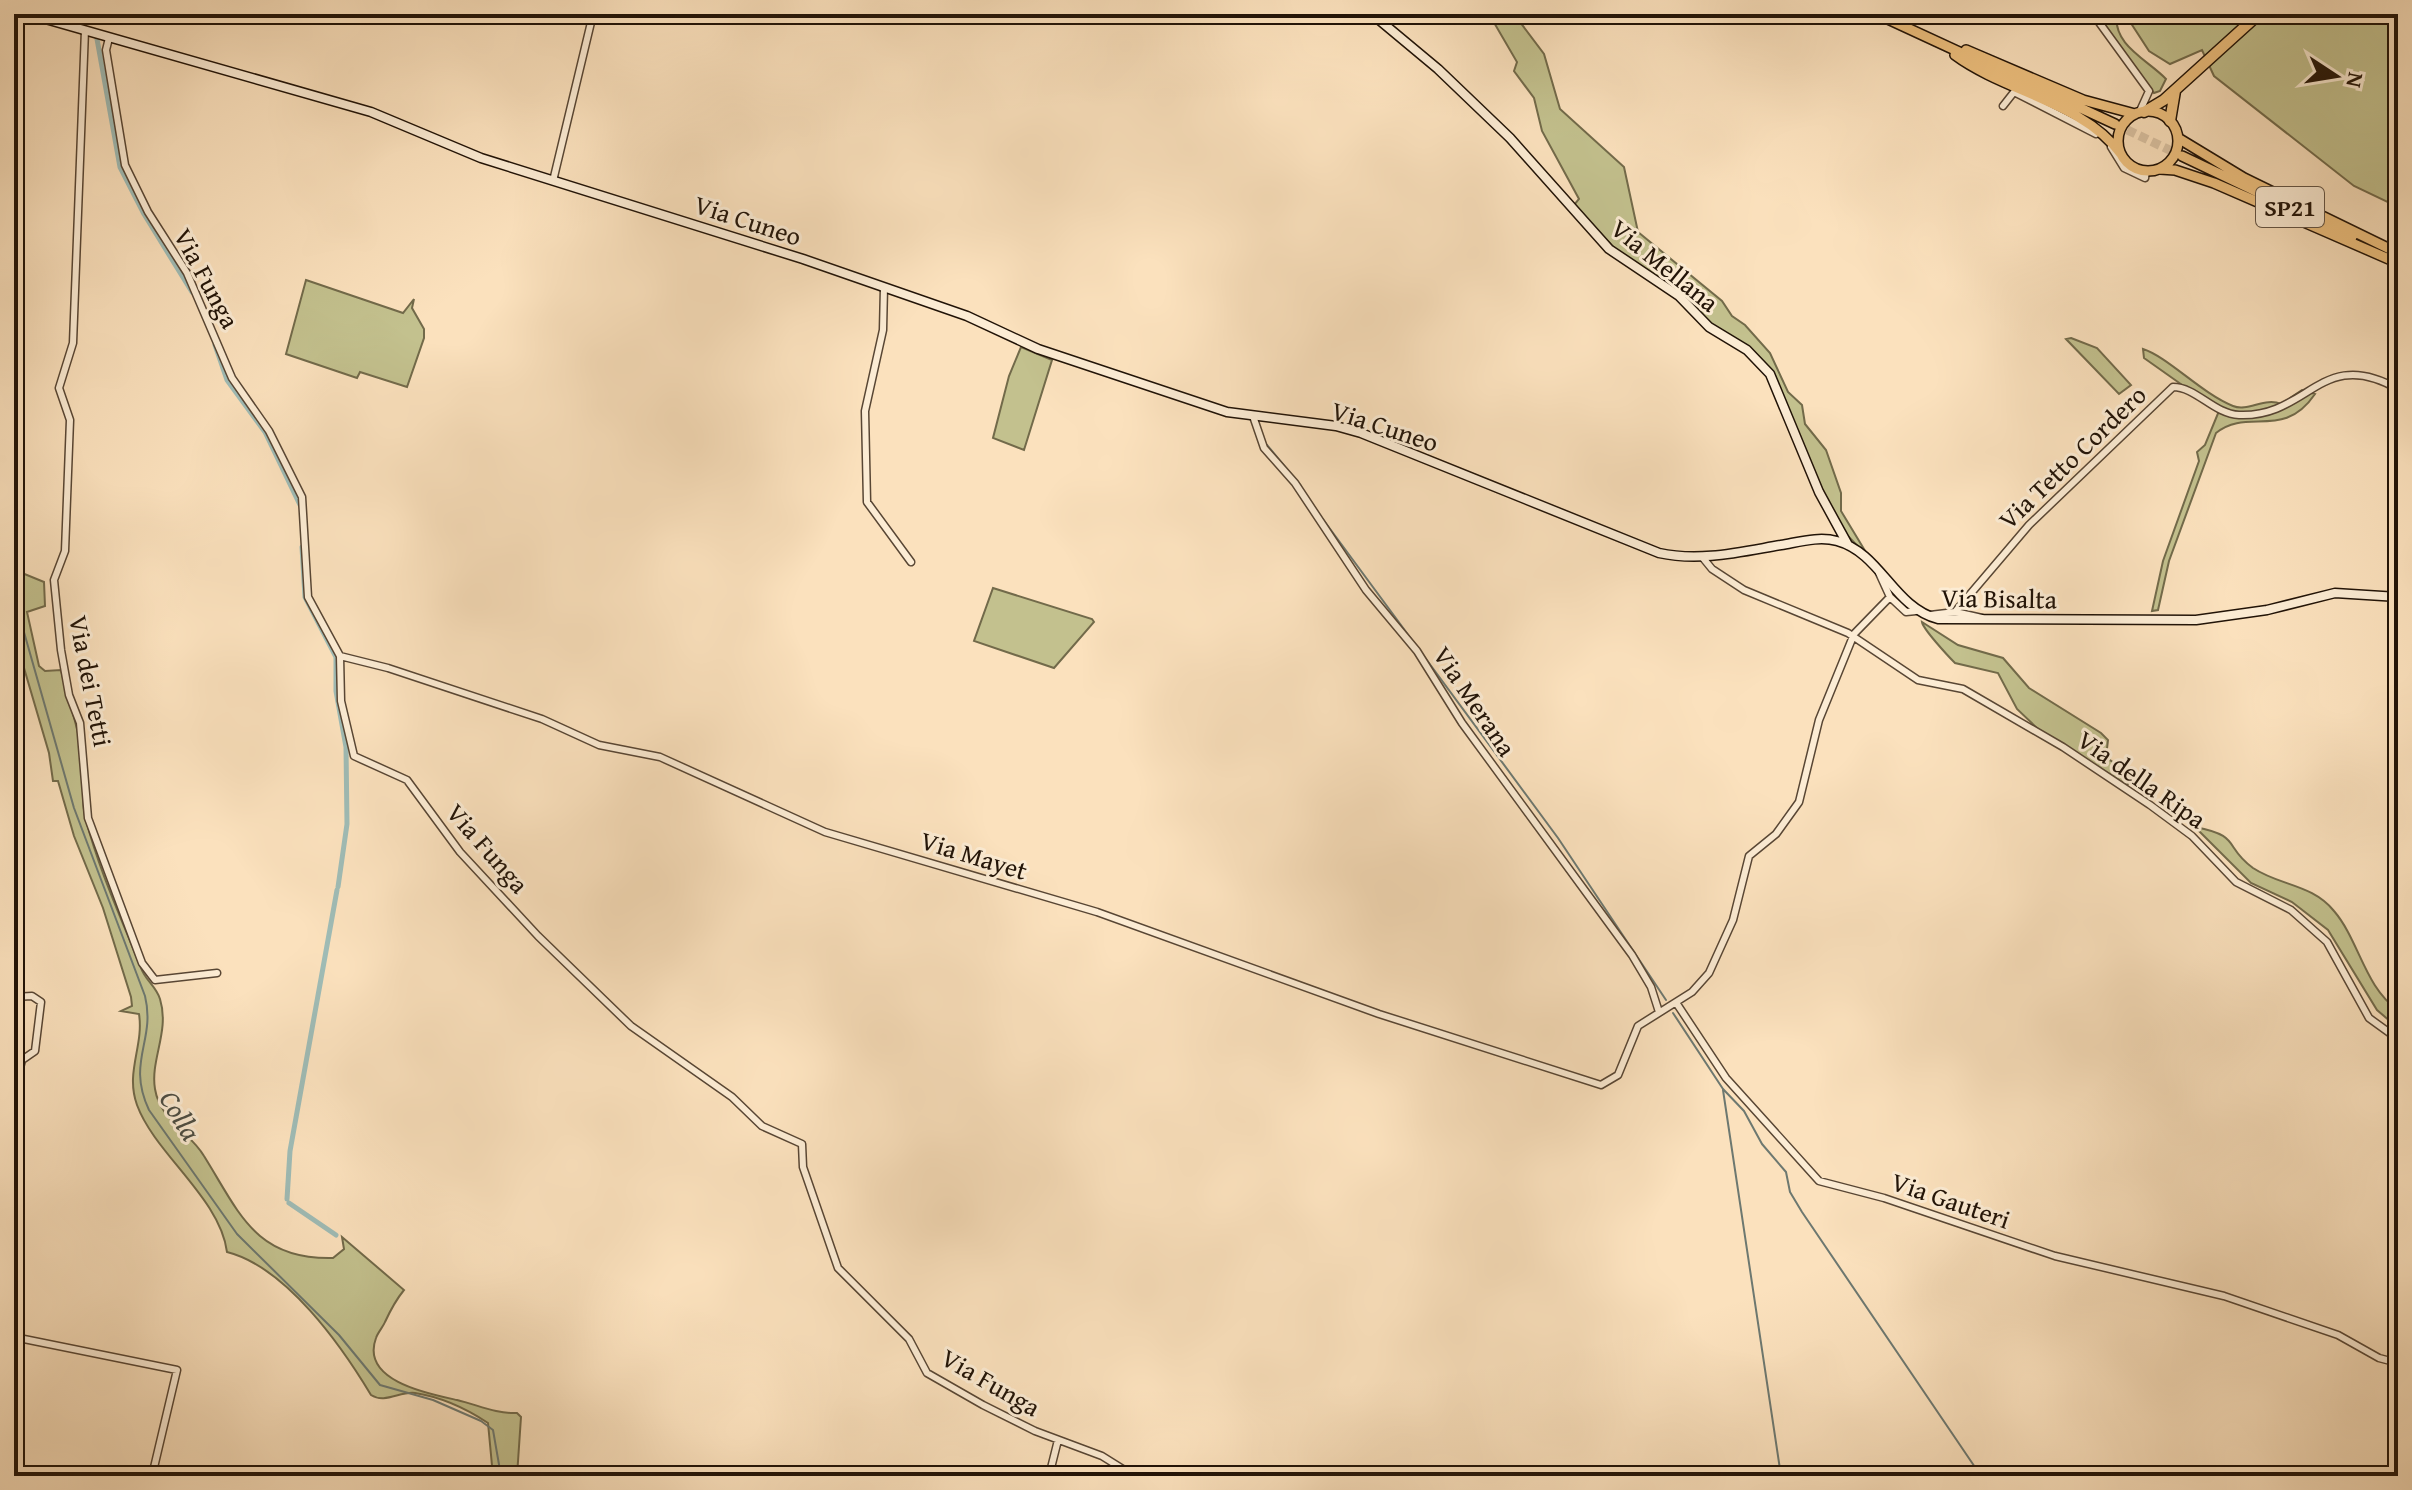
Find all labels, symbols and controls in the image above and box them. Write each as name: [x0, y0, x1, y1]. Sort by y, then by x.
north arrow: [2296, 36, 2376, 116]
text: N: [2338, 70, 2373, 91]
street label: Via Cuneo: [689, 184, 807, 256]
road number: SP21: [2256, 187, 2324, 227]
street label: Via Mellana: [1602, 209, 1728, 321]
street label: Via Funga: [164, 221, 250, 336]
street label: Via Tetto Cordero: [1989, 376, 2155, 538]
street label: Via Cuneo: [1326, 390, 1444, 462]
street label: Via Bisalta: [1941, 577, 2058, 619]
street label: Via dei Tetti: [59, 612, 123, 750]
street label: Via Merana: [1424, 638, 1527, 765]
street label: Via della Ripa: [2070, 720, 2215, 838]
street label: Via Funga: [438, 794, 539, 902]
street label: Via Mayet: [916, 820, 1032, 890]
water label: Colla: [150, 1082, 212, 1148]
street label: Via Gauteri: [1886, 1161, 2016, 1239]
street label: Via Funga: [934, 1338, 1049, 1426]

